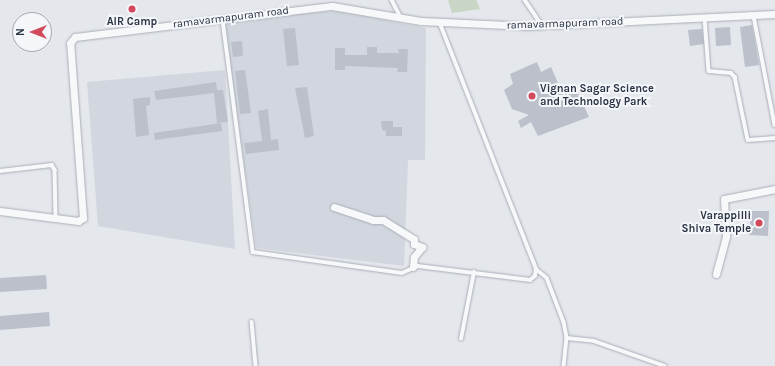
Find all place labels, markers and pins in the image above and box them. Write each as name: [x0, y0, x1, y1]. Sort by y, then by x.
marker: AIR Camp: [127, 4, 137, 14]
place label: AIR Camp: [107, 15, 157, 29]
place label: Vignan Sagar Science and Technology Park: [540, 83, 654, 109]
marker: Vignan Sagar Science and Technology Park: [527, 91, 537, 101]
place label: Varappilli Shiva Temple: [682, 210, 751, 236]
marker: Varappilli Shiva Temple: [754, 218, 764, 228]

